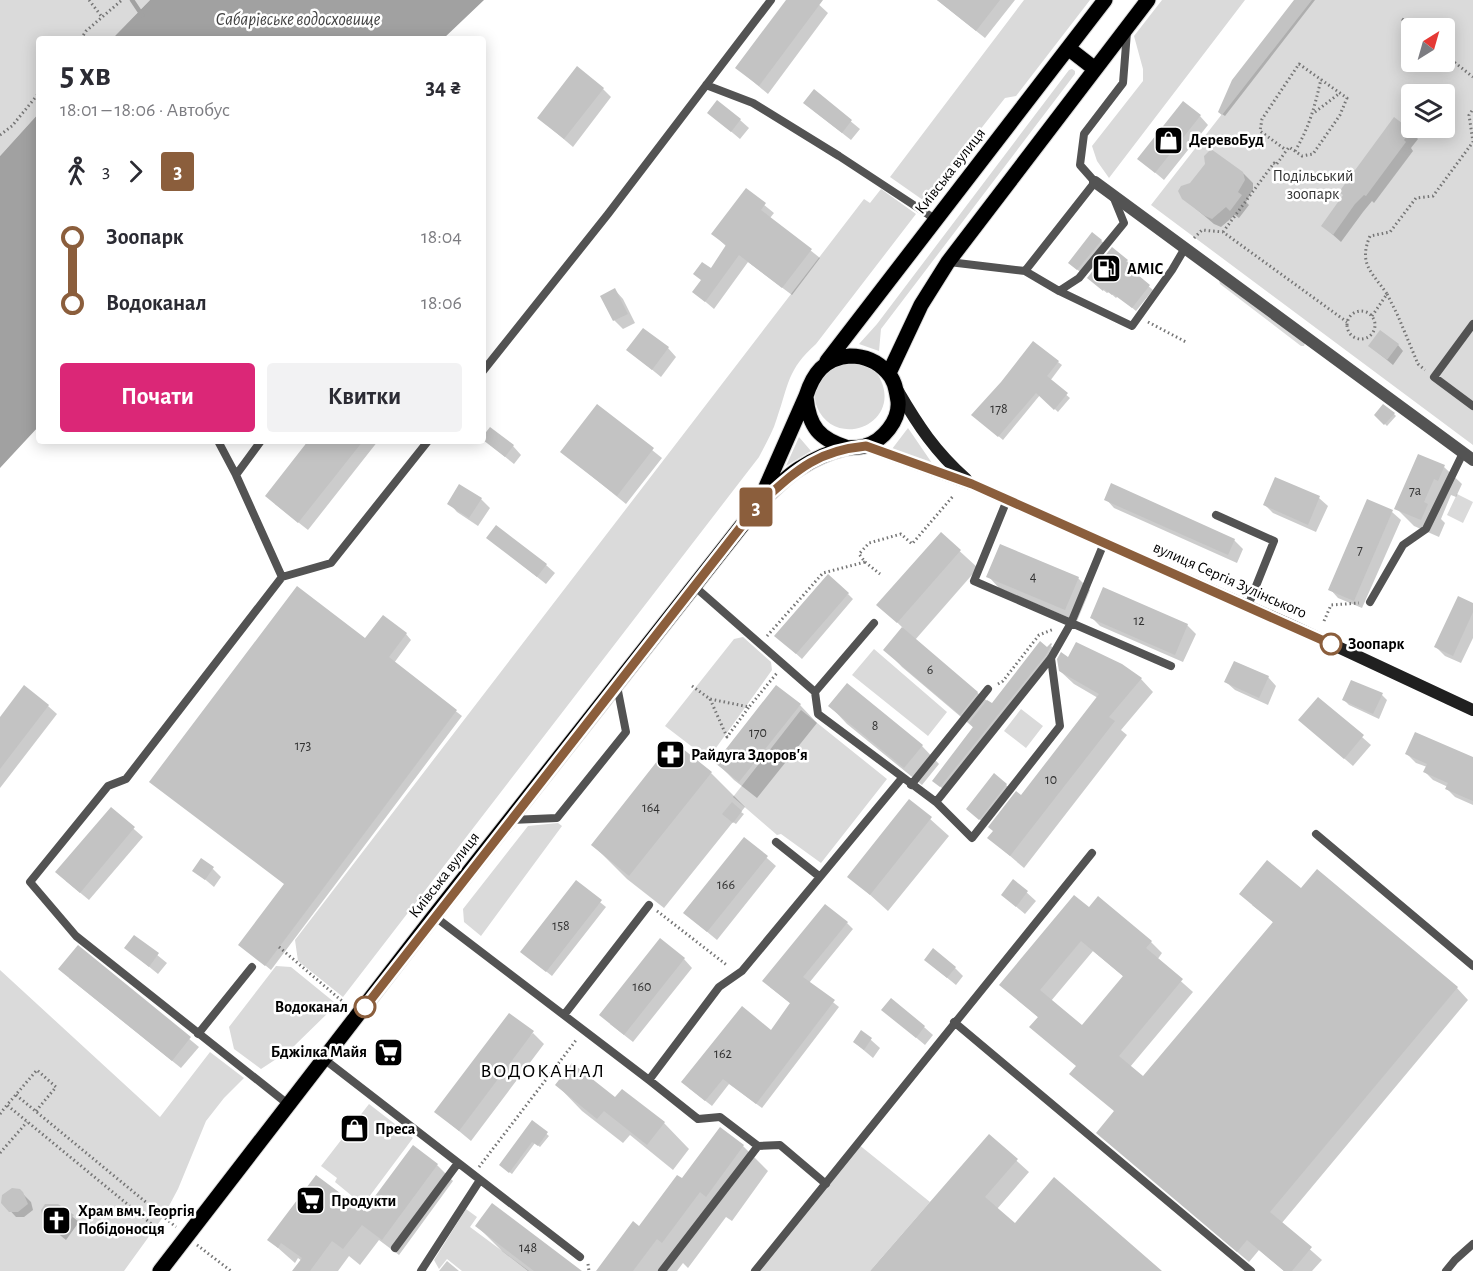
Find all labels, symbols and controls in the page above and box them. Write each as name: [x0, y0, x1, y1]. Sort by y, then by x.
water label: Сабарівське водосховище: [216, 11, 381, 29]
north arrow: [1401, 18, 1455, 72]
map controls: [1401, 18, 1455, 138]
text: 5 хв: [60, 59, 111, 92]
text: 34 ₴: [425, 76, 462, 98]
button: layers: [1401, 84, 1455, 138]
text: 18:01 – 18:06 · Автобус: [60, 100, 230, 120]
shop icon: ДеревоБуд: [1152, 124, 1184, 156]
street label: Київська вулиця: [912, 125, 989, 218]
place label: ДеревоБуд: [1189, 132, 1264, 149]
icon: walk: [60, 155, 93, 188]
icon: forward: [119, 155, 152, 188]
text: 3: [102, 161, 110, 181]
text: 3: [173, 161, 182, 182]
park label: Подільський зоопарк: [1273, 168, 1353, 202]
text: Зоопарк: [106, 226, 184, 248]
text: 18:04: [421, 227, 462, 247]
fuel station icon: АМІС: [1090, 253, 1122, 285]
place label: АМІС: [1127, 261, 1164, 277]
text: Водоканал: [106, 292, 207, 314]
text: 18:06: [421, 293, 462, 313]
button: Почати: [60, 363, 255, 432]
button: Квитки: [267, 363, 462, 432]
house number: 178: [990, 402, 1008, 416]
house number: 7а: [1409, 484, 1422, 498]
line badge: 3: [736, 488, 776, 526]
text: 3: [751, 497, 761, 518]
street label: вулиця Сергія Зулінського: [1150, 539, 1309, 622]
house number: 7: [1357, 543, 1363, 557]
house number: 4: [1030, 570, 1037, 584]
house number: 12: [1133, 614, 1145, 628]
marker: Зоопарк: [1320, 633, 1342, 655]
place label: Зоопарк: [1348, 636, 1405, 652]
house number: 6: [927, 663, 933, 677]
house number: 8: [872, 719, 878, 733]
house number: 170: [749, 726, 767, 740]
house number: 173: [295, 739, 311, 753]
pharmacy icon: Райдуга Здоров'я: [654, 739, 686, 771]
place label: Райдуга Здоров'я: [691, 747, 808, 764]
house number: 10: [1045, 773, 1057, 787]
house number: 164: [642, 801, 660, 815]
street label: Київська вулиця: [406, 829, 483, 922]
house number: 166: [717, 878, 735, 892]
house number: 158: [552, 919, 570, 933]
house number: 160: [633, 980, 651, 994]
marker: Водоканал: [354, 996, 376, 1018]
place label: Водоканал: [275, 999, 348, 1015]
supermarket icon: Бджілка Майя: [372, 1036, 404, 1068]
place label: Бджілка Майя: [271, 1044, 367, 1060]
house number: 162: [714, 1047, 732, 1061]
district label: ВОДОКАНАЛ: [480, 1061, 606, 1081]
shop icon: Преса: [338, 1113, 370, 1145]
place label: Преса: [375, 1121, 416, 1137]
supermarket icon: Продукти: [294, 1185, 326, 1217]
place label: Продукти: [331, 1193, 396, 1210]
place label: Храм вмч. Георгія Побідоносця: [78, 1203, 195, 1237]
church icon: Храм вмч. Георгія Побідоносця: [41, 1204, 73, 1236]
house number: 148: [519, 1241, 537, 1255]

